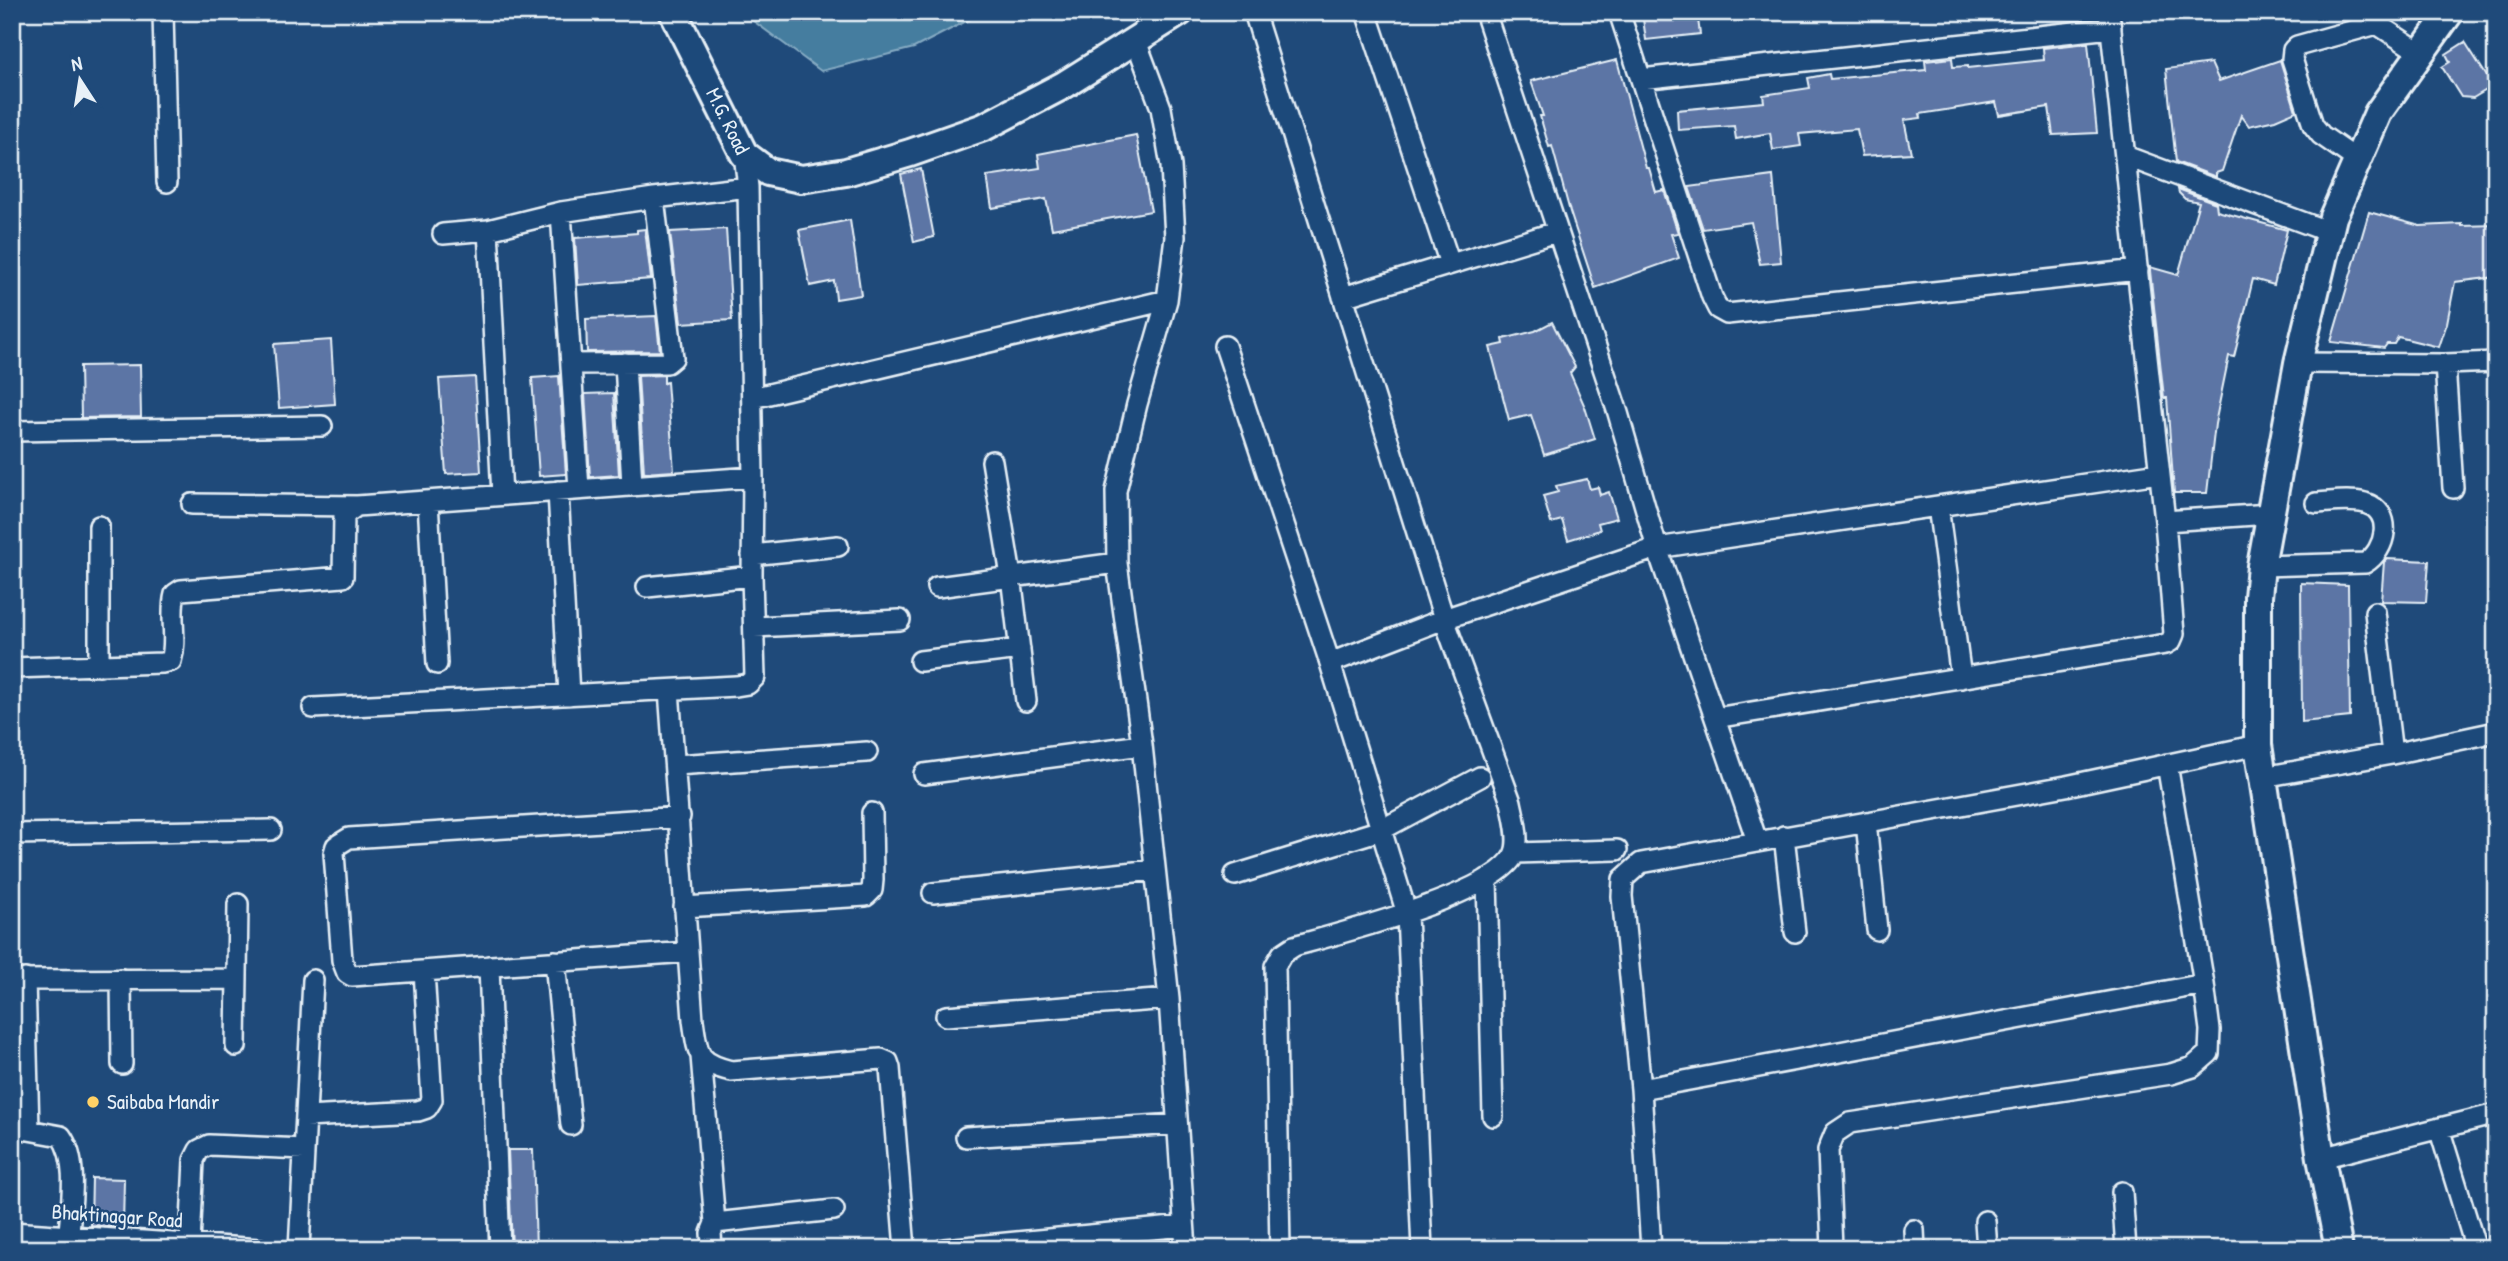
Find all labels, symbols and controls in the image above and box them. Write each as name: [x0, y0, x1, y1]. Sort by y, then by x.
north arrow: [46, 46, 116, 116]
text: N: [69, 50, 84, 77]
street label: M.G. Road: [699, 83, 757, 159]
place label: Saibaba Mandir: [107, 1087, 219, 1116]
marker: Saibaba Mandir: [85, 1094, 101, 1110]
street label: Bhaktinagar Road: [51, 1196, 183, 1235]

